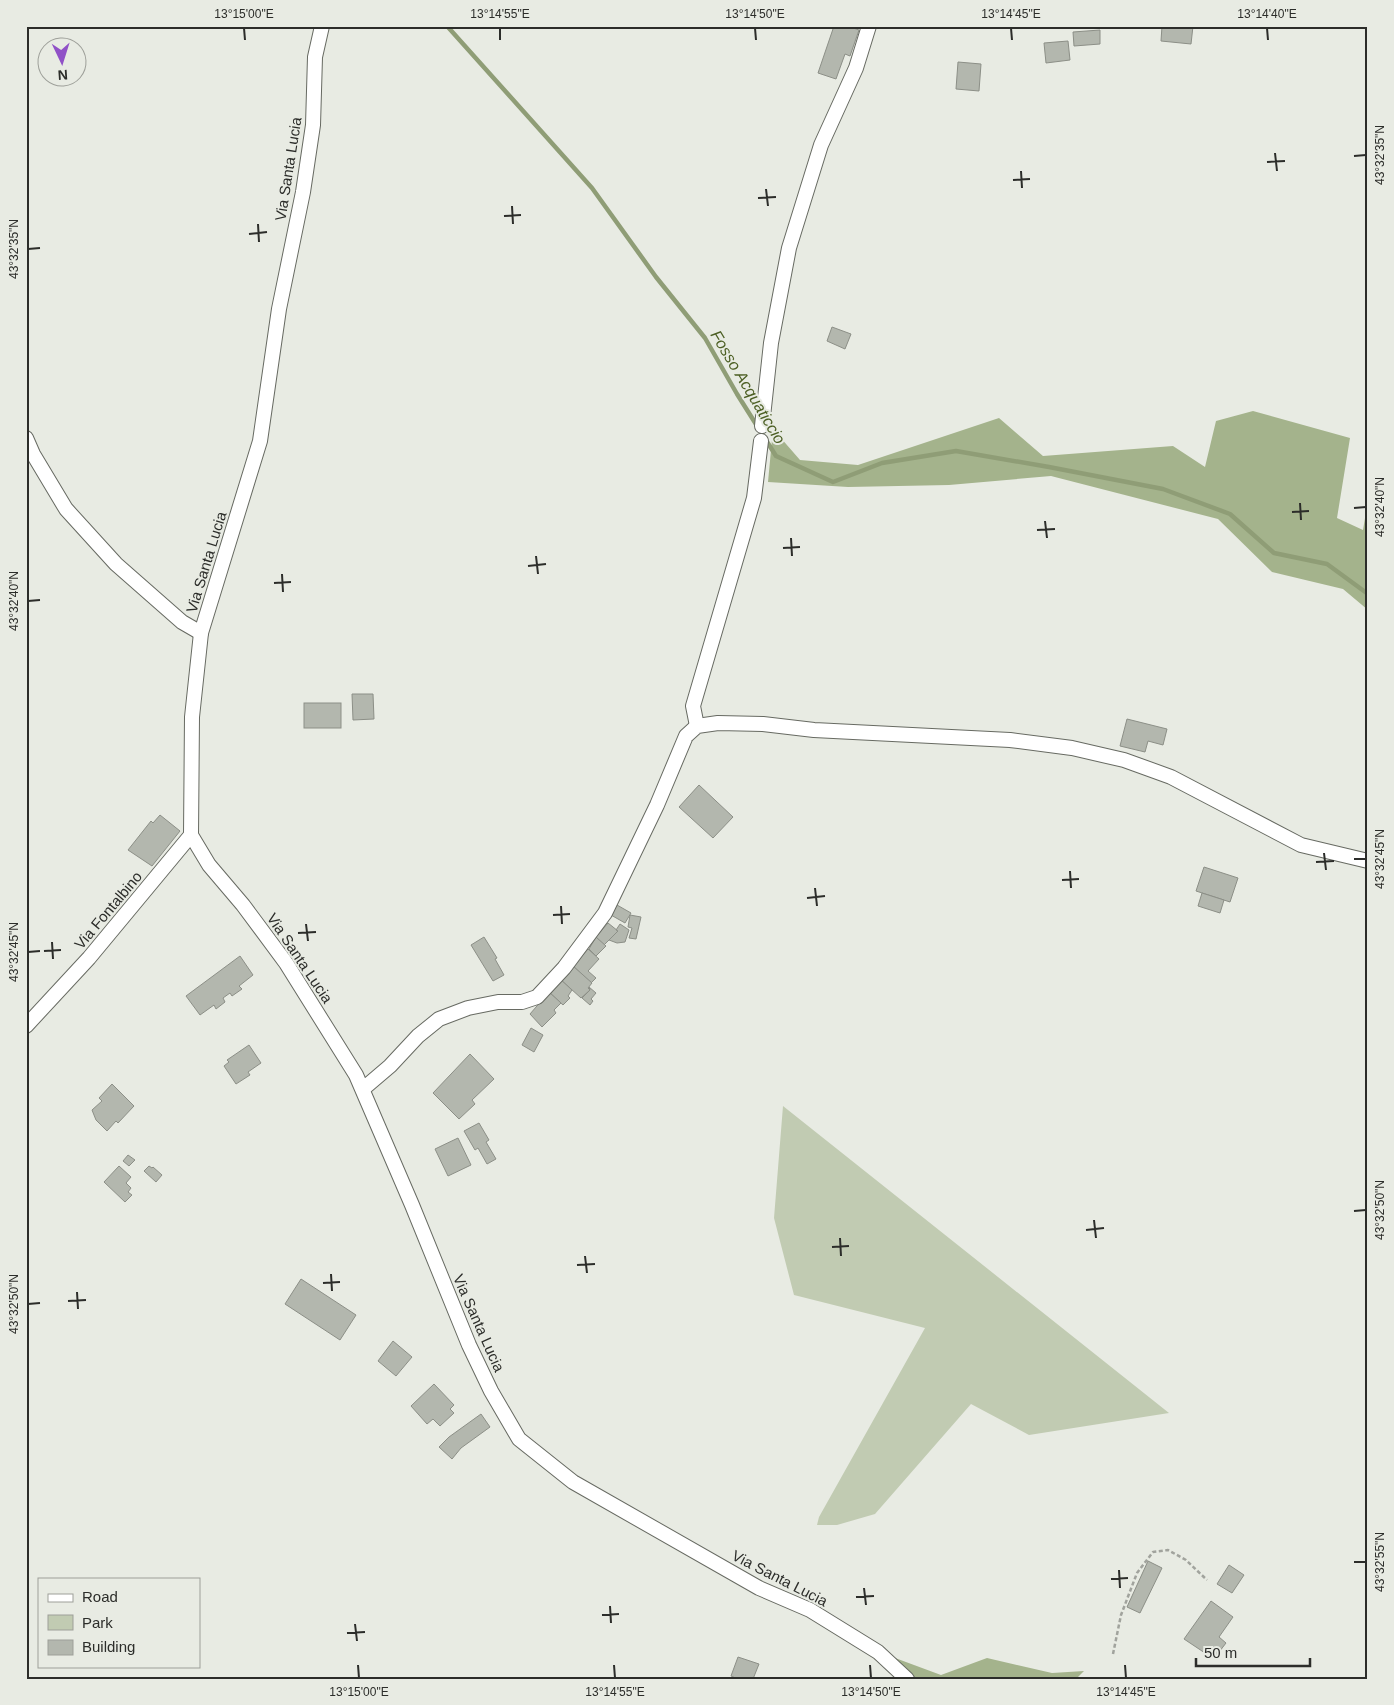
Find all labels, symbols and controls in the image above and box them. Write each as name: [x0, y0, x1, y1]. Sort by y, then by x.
text: 13°15'00"E: [214, 7, 274, 21]
text: 13°14'55"E: [470, 7, 530, 21]
text: 13°14'50"E: [725, 7, 785, 21]
text: 13°14'45"E: [981, 7, 1041, 21]
text: 13°14'40"E: [1237, 7, 1297, 21]
north arrow: [38, 38, 88, 88]
text: N: [57, 67, 69, 83]
street label: Via Santa Lucia: [271, 115, 305, 222]
text: 43°32'35"N: [1373, 125, 1387, 185]
text: 43°32'35"N: [7, 219, 21, 279]
water label: Fosso Acquaticcio: [707, 327, 789, 447]
text: 43°32'40"N: [1373, 477, 1387, 537]
street label: Via Santa Lucia: [183, 509, 230, 615]
text: 43°32'40"N: [7, 571, 21, 631]
text: 43°32'45"N: [1373, 829, 1387, 889]
street label: Via Fontalbino: [71, 868, 145, 952]
street label: Via Santa Lucia: [264, 910, 337, 1007]
text: 43°32'45"N: [7, 922, 21, 982]
text: 43°32'50"N: [1373, 1180, 1387, 1240]
street label: Via Santa Lucia: [450, 1272, 508, 1375]
text: 43°32'50"N: [7, 1274, 21, 1334]
text: 43°32'55"N: [1373, 1532, 1387, 1592]
street label: Via Santa Lucia: [729, 1547, 831, 1610]
legend: [38, 1578, 200, 1668]
text: Road: [82, 1588, 118, 1605]
text: Park: [82, 1614, 113, 1631]
scale bar: [1196, 1635, 1310, 1667]
text: Building: [82, 1638, 135, 1655]
text: 50 m: [1204, 1644, 1237, 1661]
text: 13°15'00"E: [329, 1685, 389, 1699]
text: 13°14'55"E: [585, 1685, 645, 1699]
text: 13°14'50"E: [841, 1685, 901, 1699]
text: 13°14'45"E: [1096, 1685, 1156, 1699]

